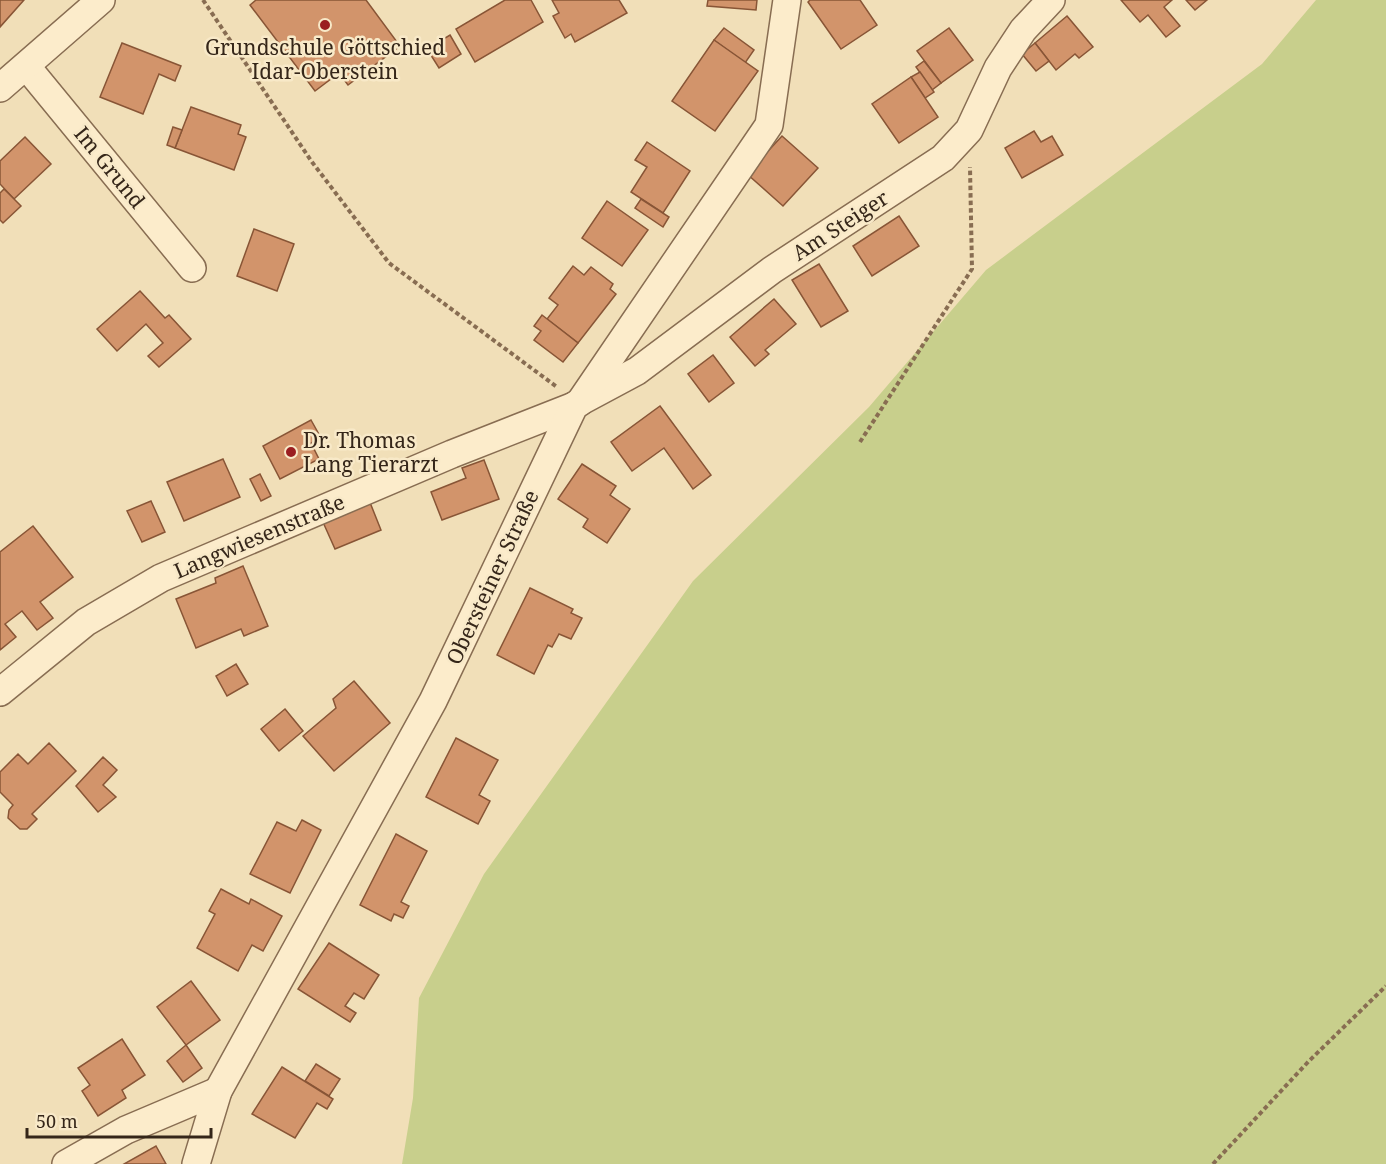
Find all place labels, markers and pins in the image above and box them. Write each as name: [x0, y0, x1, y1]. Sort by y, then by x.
marker: Grundschule Göttschied Idar-Oberstein: [318, 18, 332, 32]
place label: Grundschule Göttschied Idar-Oberstein: [205, 33, 445, 85]
place label: Dr. Thomas Lang Tierarzt: [303, 426, 438, 478]
marker: Dr. Thomas Lang Tierarzt: [284, 445, 298, 459]

